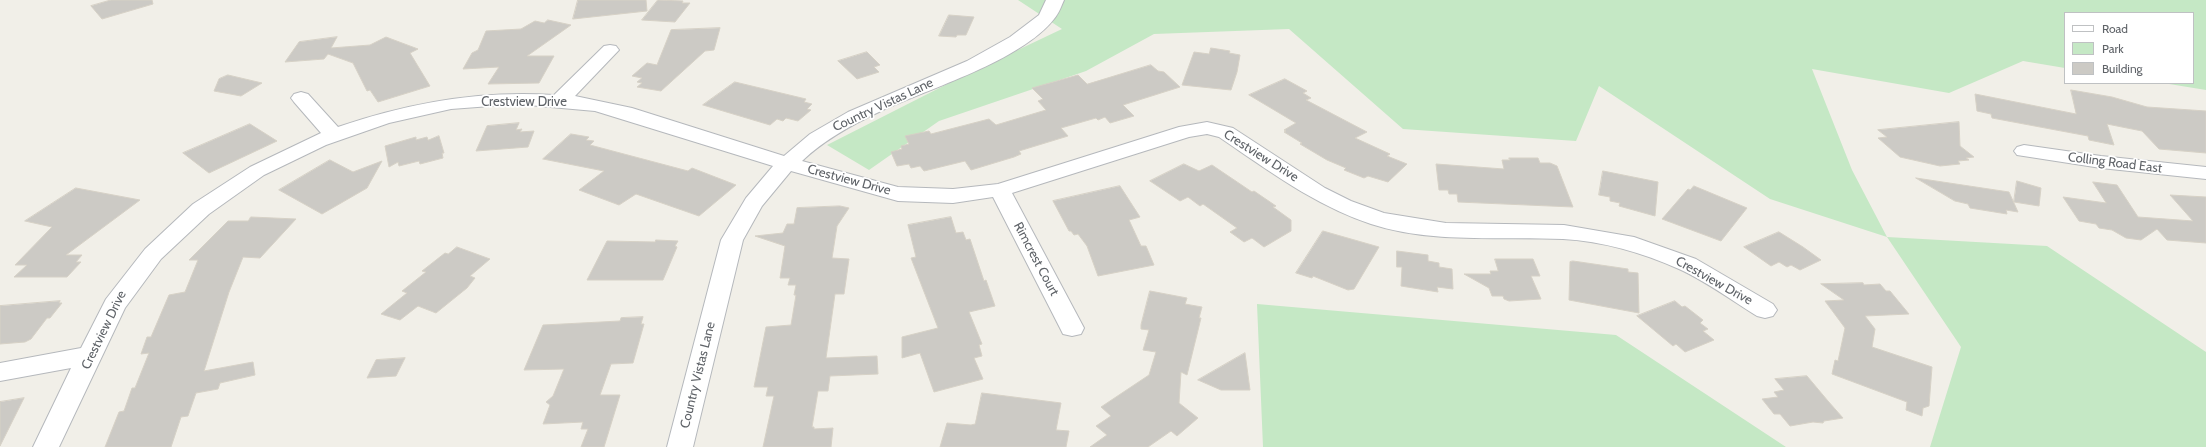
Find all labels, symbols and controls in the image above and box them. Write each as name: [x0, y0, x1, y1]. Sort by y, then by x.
legend: [2064, 12, 2194, 84]
text: Road: [2102, 21, 2128, 36]
text: Park: [2102, 41, 2124, 56]
text: Building: [2102, 61, 2143, 76]
street label: Country Vistas Lane: [830, 75, 936, 135]
street label: Crestview Drive: [481, 94, 567, 110]
street label: Crestview Drive: [1221, 127, 1301, 185]
street label: Colling Road East: [2067, 149, 2163, 177]
street label: Crestview Drive: [806, 161, 892, 199]
street label: Rimcrest Court: [1010, 219, 1062, 299]
street label: Crestview Drive: [1673, 253, 1755, 309]
street label: Crestview Drive: [78, 288, 130, 372]
street label: Country Vistas Lane: [677, 320, 719, 430]

